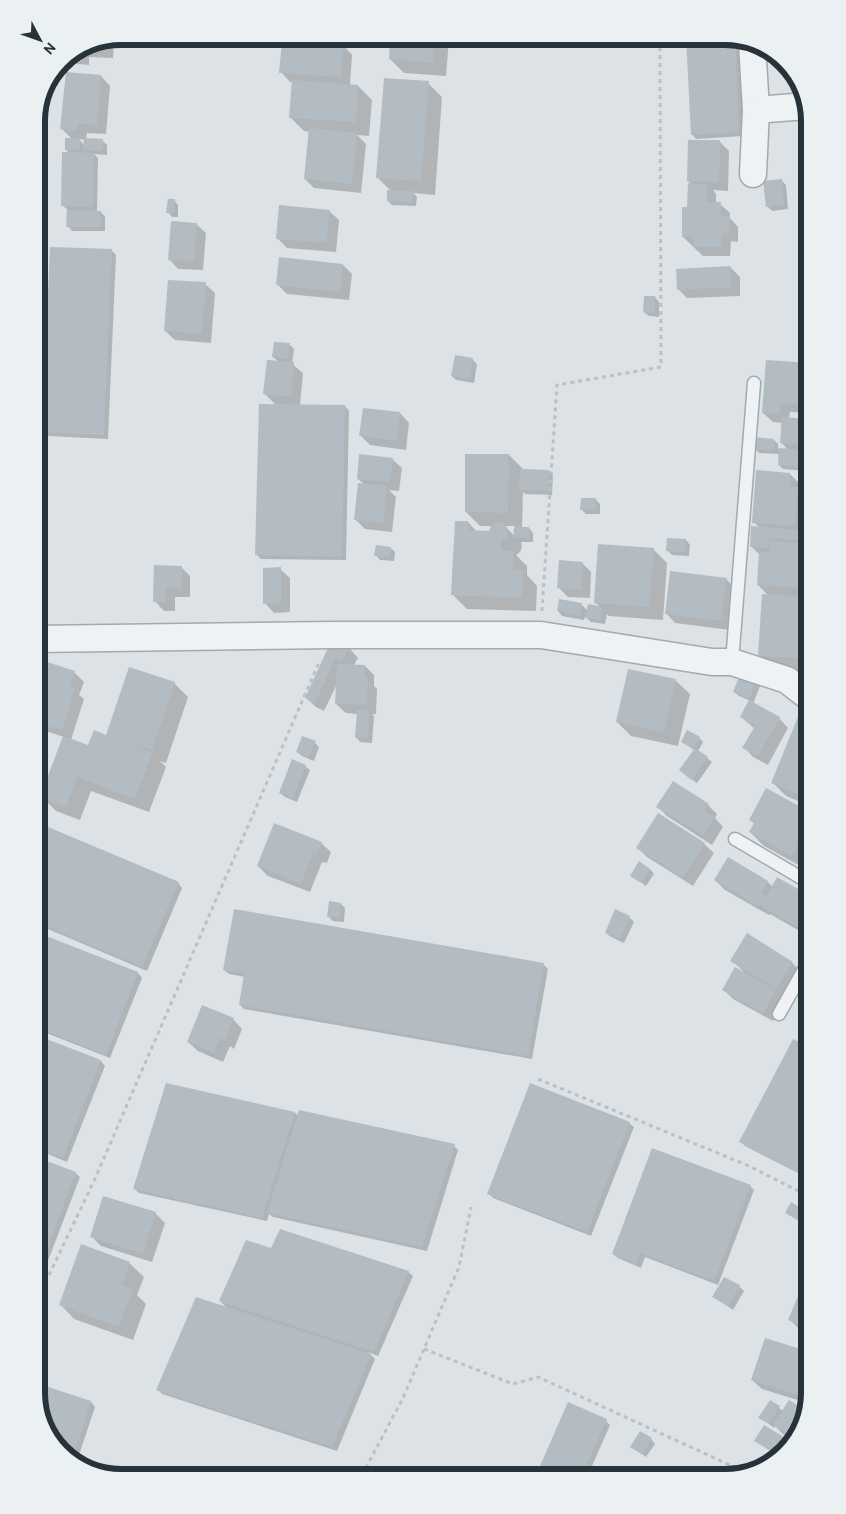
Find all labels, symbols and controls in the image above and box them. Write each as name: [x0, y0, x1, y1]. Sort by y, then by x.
north arrow: [15, 15, 65, 65]
text: N: [39, 38, 58, 57]

